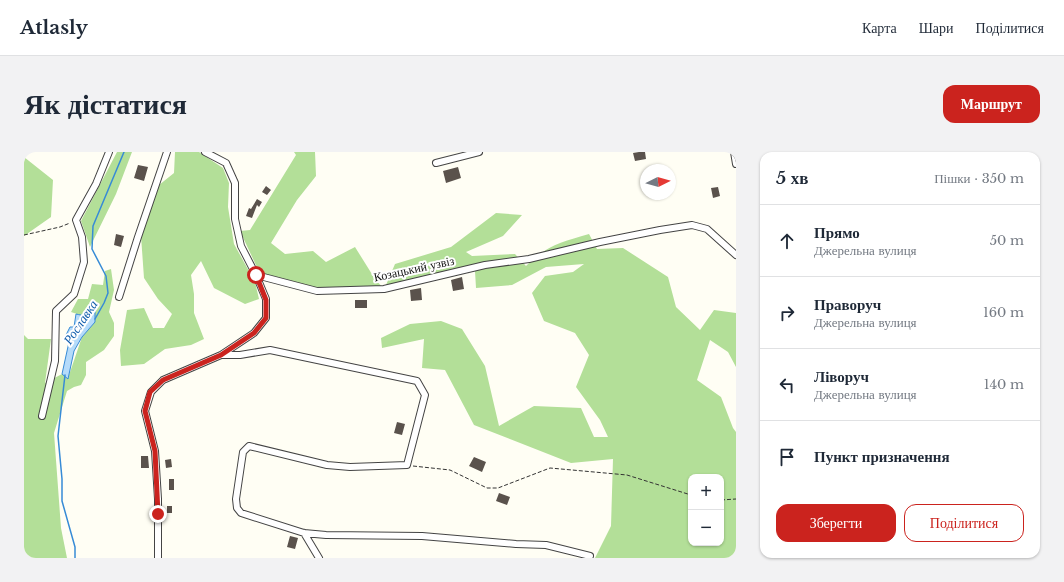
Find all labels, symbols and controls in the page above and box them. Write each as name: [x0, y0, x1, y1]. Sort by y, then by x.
text: Atlasly: [20, 16, 88, 39]
text: Карта: [862, 19, 897, 37]
text: Шари: [919, 19, 954, 37]
text: Поділитися: [976, 19, 1044, 37]
button: Маршрут: [943, 85, 1040, 123]
text: Як дістатися: [24, 87, 187, 122]
north arrow: [640, 164, 676, 200]
text: 5 хв: [776, 168, 808, 189]
text: Пішки · 350 m: [934, 170, 1024, 187]
text: Прямо: [814, 223, 860, 242]
icon: ahead: [776, 230, 798, 252]
text: 50 m: [990, 232, 1024, 249]
text: Джерельна вулиця: [814, 242, 917, 259]
street label: Козацький узвіз: [372, 253, 456, 284]
route start: [247, 266, 265, 284]
text: Праворуч: [814, 295, 881, 314]
water label: Рославка: [59, 296, 102, 349]
icon: right: [776, 302, 798, 324]
text: 160 m: [983, 304, 1024, 321]
text: Джерельна вулиця: [814, 314, 917, 331]
text: Ліворуч: [814, 367, 869, 386]
icon: left: [776, 374, 798, 396]
text: 140 m: [984, 376, 1024, 393]
text: Джерельна вулиця: [814, 386, 917, 403]
icon: arrive: [776, 446, 798, 468]
text: Пункт призначення: [814, 447, 950, 466]
map controls: [688, 474, 724, 546]
button: +: [688, 474, 724, 510]
button: Зберегти: [776, 504, 896, 542]
button: Поділитися: [904, 504, 1024, 542]
route end: [149, 505, 167, 523]
button: −: [688, 510, 724, 546]

